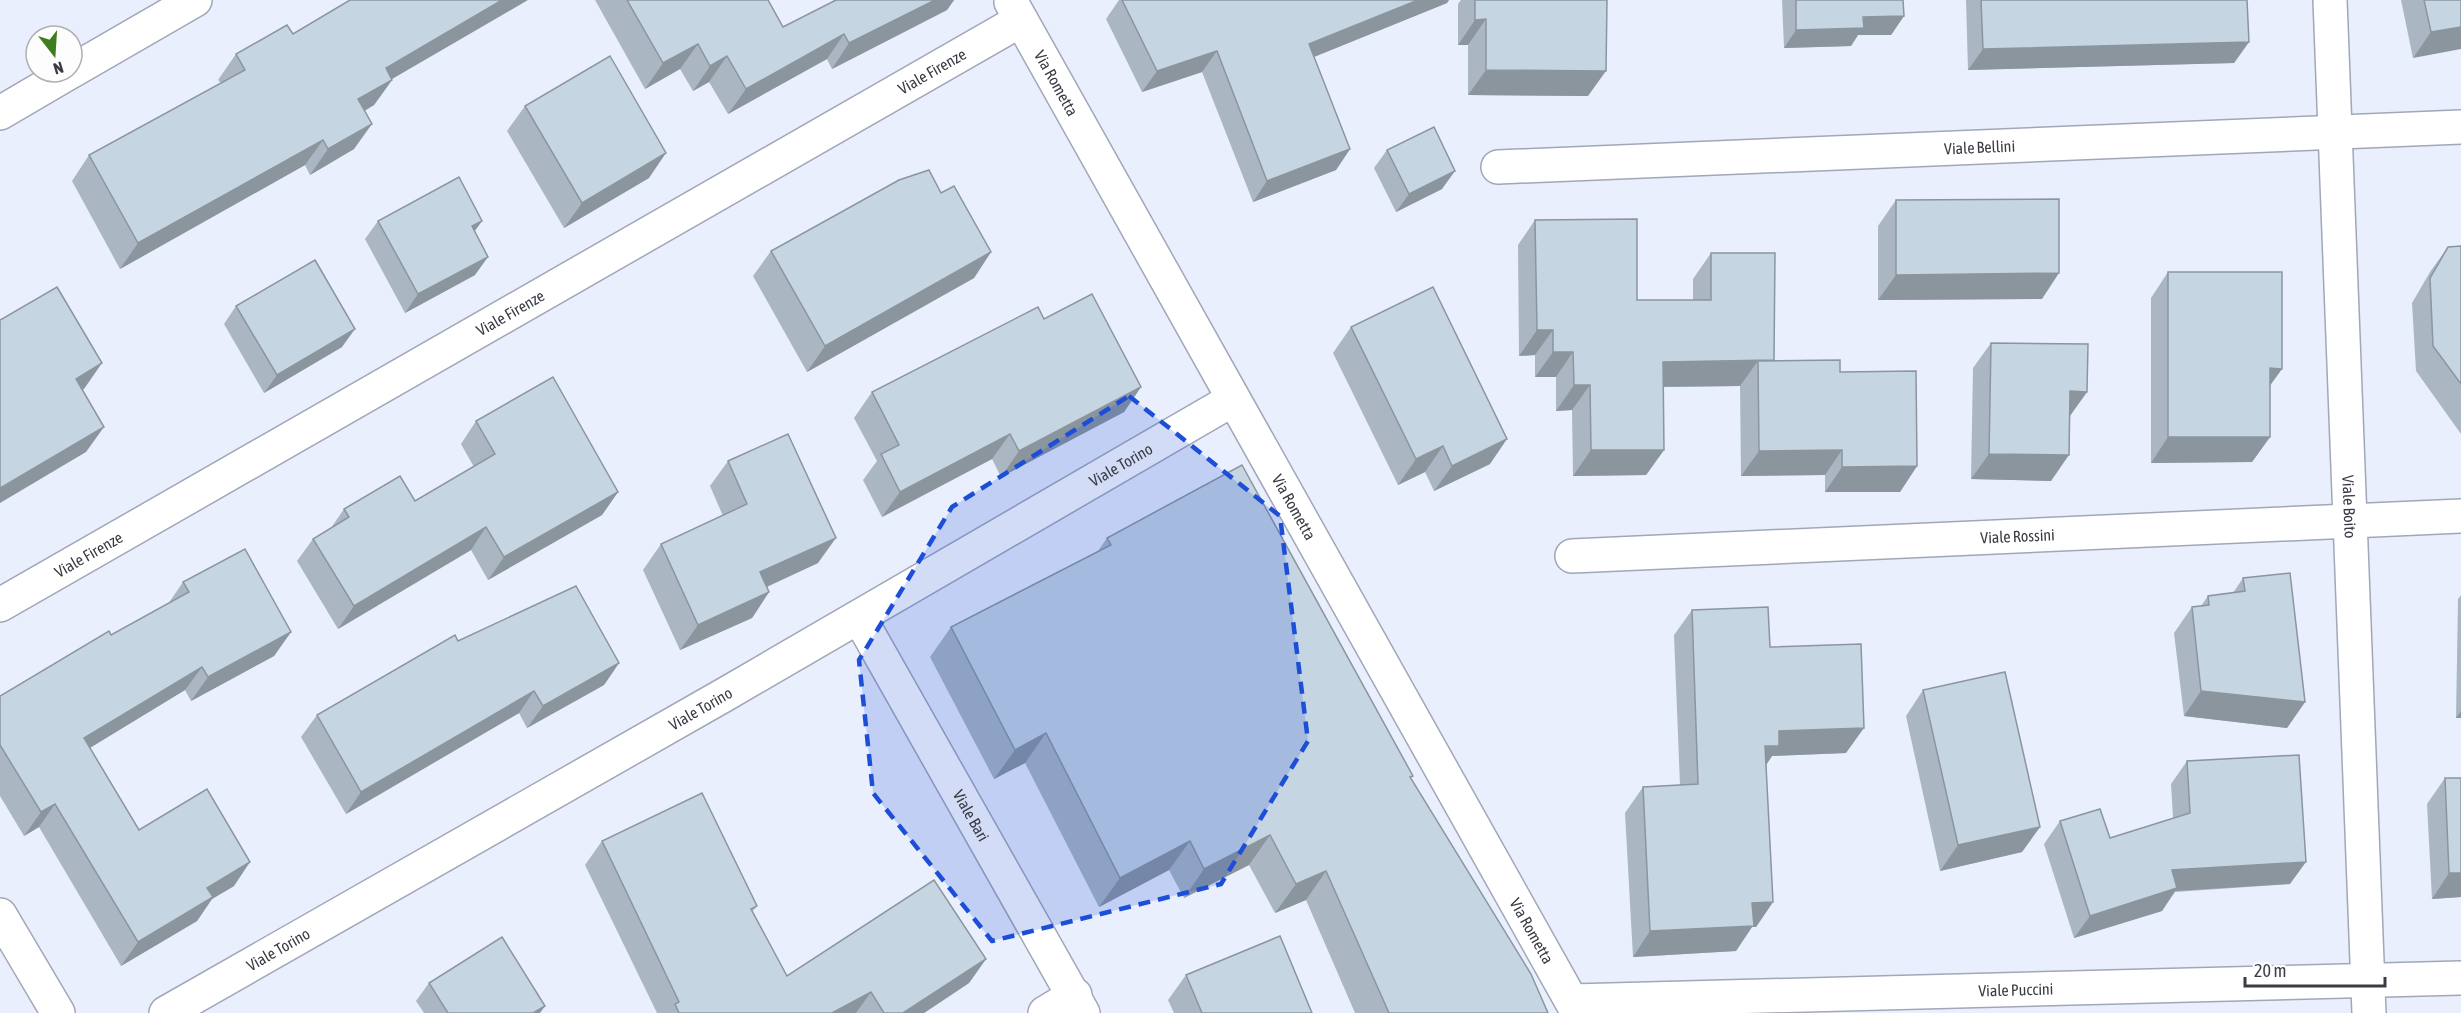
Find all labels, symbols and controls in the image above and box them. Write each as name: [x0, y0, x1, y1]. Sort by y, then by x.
north arrow: [24, 24, 84, 84]
street label: Viale Firenze: [895, 45, 969, 98]
street label: Via Rometta: [1031, 47, 1082, 119]
text: N: [51, 58, 66, 78]
street label: Viale Bellini: [1944, 137, 2015, 157]
street label: Viale Firenze: [473, 286, 547, 339]
street label: Viale Torino: [1086, 439, 1155, 490]
street label: Via Rometta: [1269, 471, 1320, 543]
street label: Viale Boito: [2339, 475, 2360, 539]
street label: Viale Rossini: [1980, 525, 2055, 547]
street label: Viale Firenze: [51, 528, 126, 581]
street label: Viale Torino: [666, 683, 735, 734]
street label: Viale Bari: [950, 787, 993, 844]
street label: Via Rometta: [1506, 895, 1557, 967]
street label: Viale Torino: [243, 924, 313, 974]
scale bar: [2245, 950, 2384, 988]
text: 20 m: [2254, 960, 2286, 981]
street label: Viale Puccini: [1978, 980, 2054, 999]

